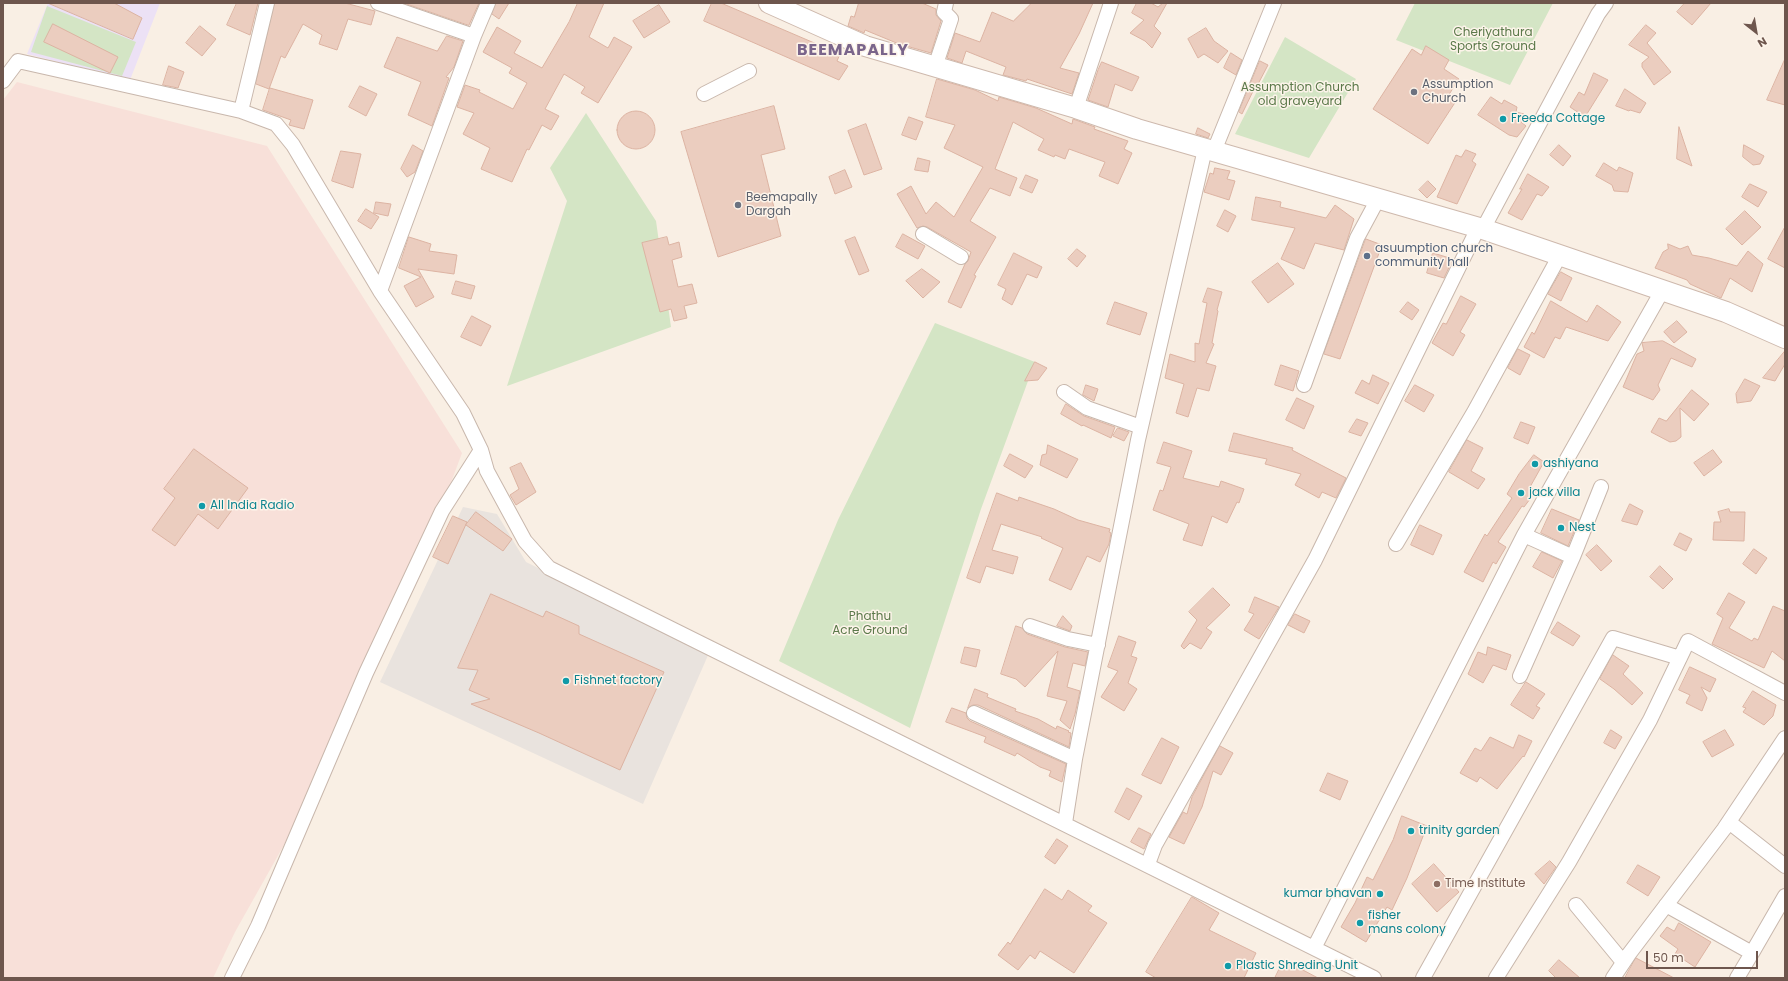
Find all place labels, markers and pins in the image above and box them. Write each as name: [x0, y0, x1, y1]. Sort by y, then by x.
place label: Assumption Church: [1422, 78, 1493, 106]
marker: Assumption Church: [1409, 87, 1419, 97]
place label: Freeda Cottage: [1511, 112, 1605, 126]
marker: Freeda Cottage: [1498, 114, 1508, 124]
place label: Beemapally Dargah: [746, 191, 818, 219]
marker: Beemapally Dargah: [733, 200, 743, 210]
place label: asuumption church community hall: [1375, 242, 1493, 270]
marker: asuumption church community hall: [1362, 251, 1372, 261]
place label: ashiyana: [1543, 457, 1599, 471]
marker: ashiyana: [1530, 459, 1540, 469]
place label: jack villa: [1529, 486, 1580, 500]
marker: jack villa: [1516, 488, 1526, 498]
place label: All India Radio: [210, 499, 294, 513]
marker: All India Radio: [197, 501, 207, 511]
place label: Nest: [1569, 521, 1596, 535]
marker: Nest: [1556, 523, 1566, 533]
place label: Fishnet factory: [574, 674, 662, 688]
marker: Fishnet factory: [561, 676, 571, 686]
place label: trinity garden: [1419, 824, 1500, 838]
marker: trinity garden: [1406, 826, 1416, 836]
place label: Time Institute: [1445, 877, 1526, 891]
marker: Time Institute: [1432, 879, 1442, 889]
place label: kumar bhavan: [1284, 887, 1372, 901]
marker: kumar bhavan: [1375, 889, 1385, 899]
place label: fisher mans colony: [1368, 909, 1446, 937]
marker: fisher mans colony: [1355, 918, 1365, 928]
place label: Plastic Shreding Unit: [1236, 959, 1358, 973]
marker: Plastic Shreding Unit: [1223, 961, 1233, 971]

